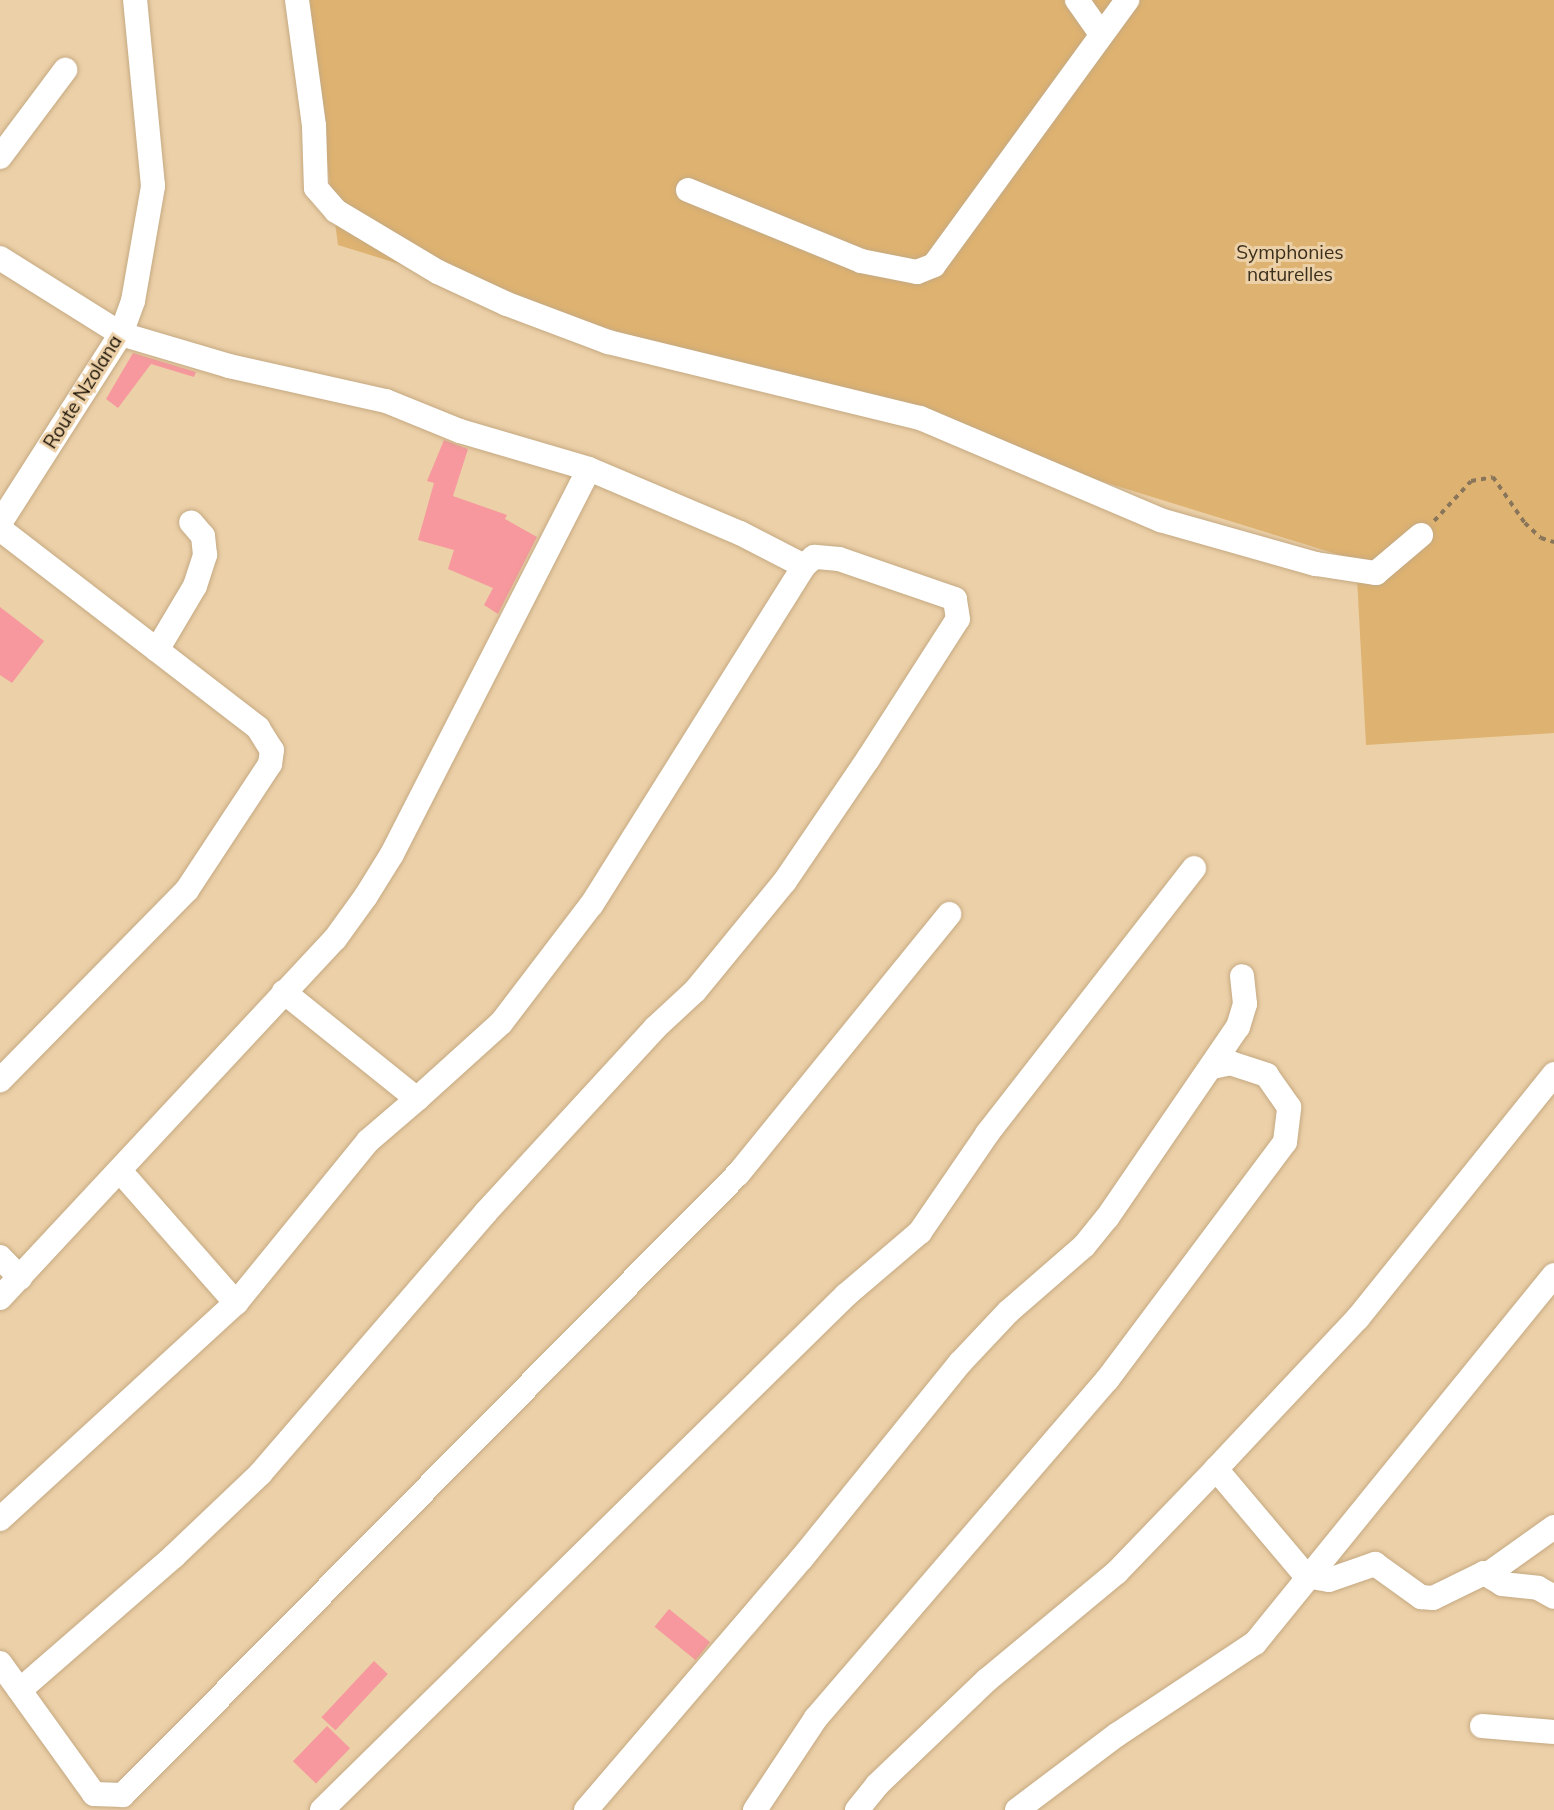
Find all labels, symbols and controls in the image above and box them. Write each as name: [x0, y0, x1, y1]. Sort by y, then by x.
park label: Symphonies naturelles: [1236, 242, 1344, 286]
street label: Route Nzolana: [39, 331, 127, 453]

